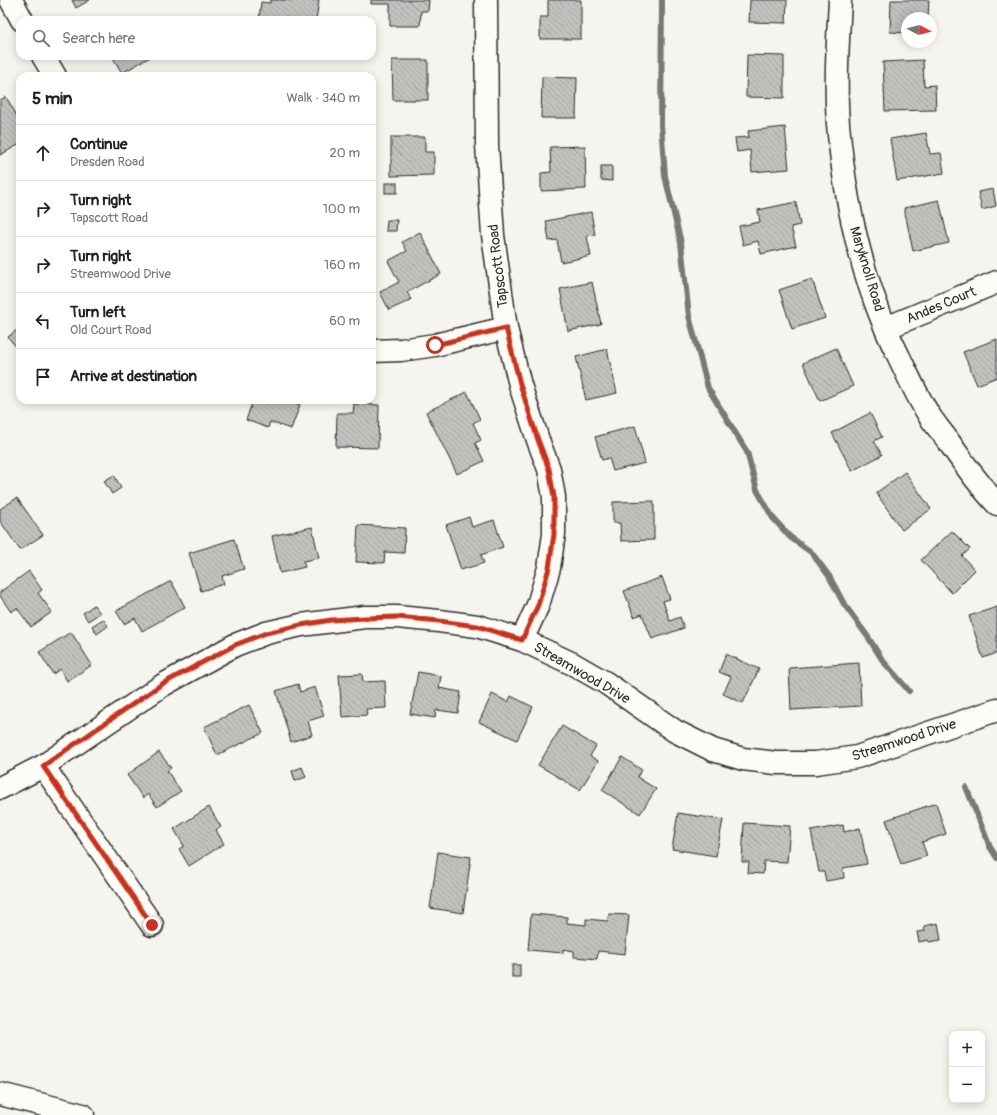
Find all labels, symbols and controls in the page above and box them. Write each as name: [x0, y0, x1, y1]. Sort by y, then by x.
north arrow: [901, 12, 937, 48]
search box: [16, 16, 376, 60]
icon: search: [30, 27, 52, 49]
text: Search here: [62, 29, 135, 48]
text: 5 min: [32, 88, 72, 109]
text: Walk · 340 m: [286, 90, 360, 106]
text: Continue: [70, 135, 128, 154]
icon: ahead: [32, 142, 54, 164]
text: 20 m: [329, 145, 360, 161]
text: Dresden Road: [70, 154, 145, 170]
text: Turn right: [70, 191, 131, 210]
icon: right: [32, 198, 54, 220]
text: 100 m: [323, 201, 360, 217]
text: Tapscott Road: [70, 210, 148, 226]
street label: Tapscott Road: [484, 223, 512, 309]
street label: Maryknoll Road: [846, 225, 888, 314]
text: Turn right: [70, 247, 131, 266]
icon: right: [32, 254, 54, 276]
text: 160 m: [324, 257, 360, 273]
text: Streamwood Drive: [70, 266, 171, 282]
street label: Andes Court: [904, 283, 979, 327]
text: Turn left: [70, 303, 126, 322]
icon: left: [32, 310, 54, 332]
text: 60 m: [329, 313, 360, 329]
text: Old Court Road: [70, 322, 152, 338]
route start: [426, 336, 444, 354]
icon: arrive: [32, 366, 54, 388]
text: Arrive at destination: [70, 367, 197, 386]
street label: Streamwood Drive: [531, 638, 633, 708]
street label: Streamwood Drive: [850, 715, 958, 765]
route end: [143, 916, 161, 934]
map controls: [949, 1031, 985, 1103]
button: +: [949, 1031, 985, 1067]
button: −: [949, 1067, 985, 1103]

